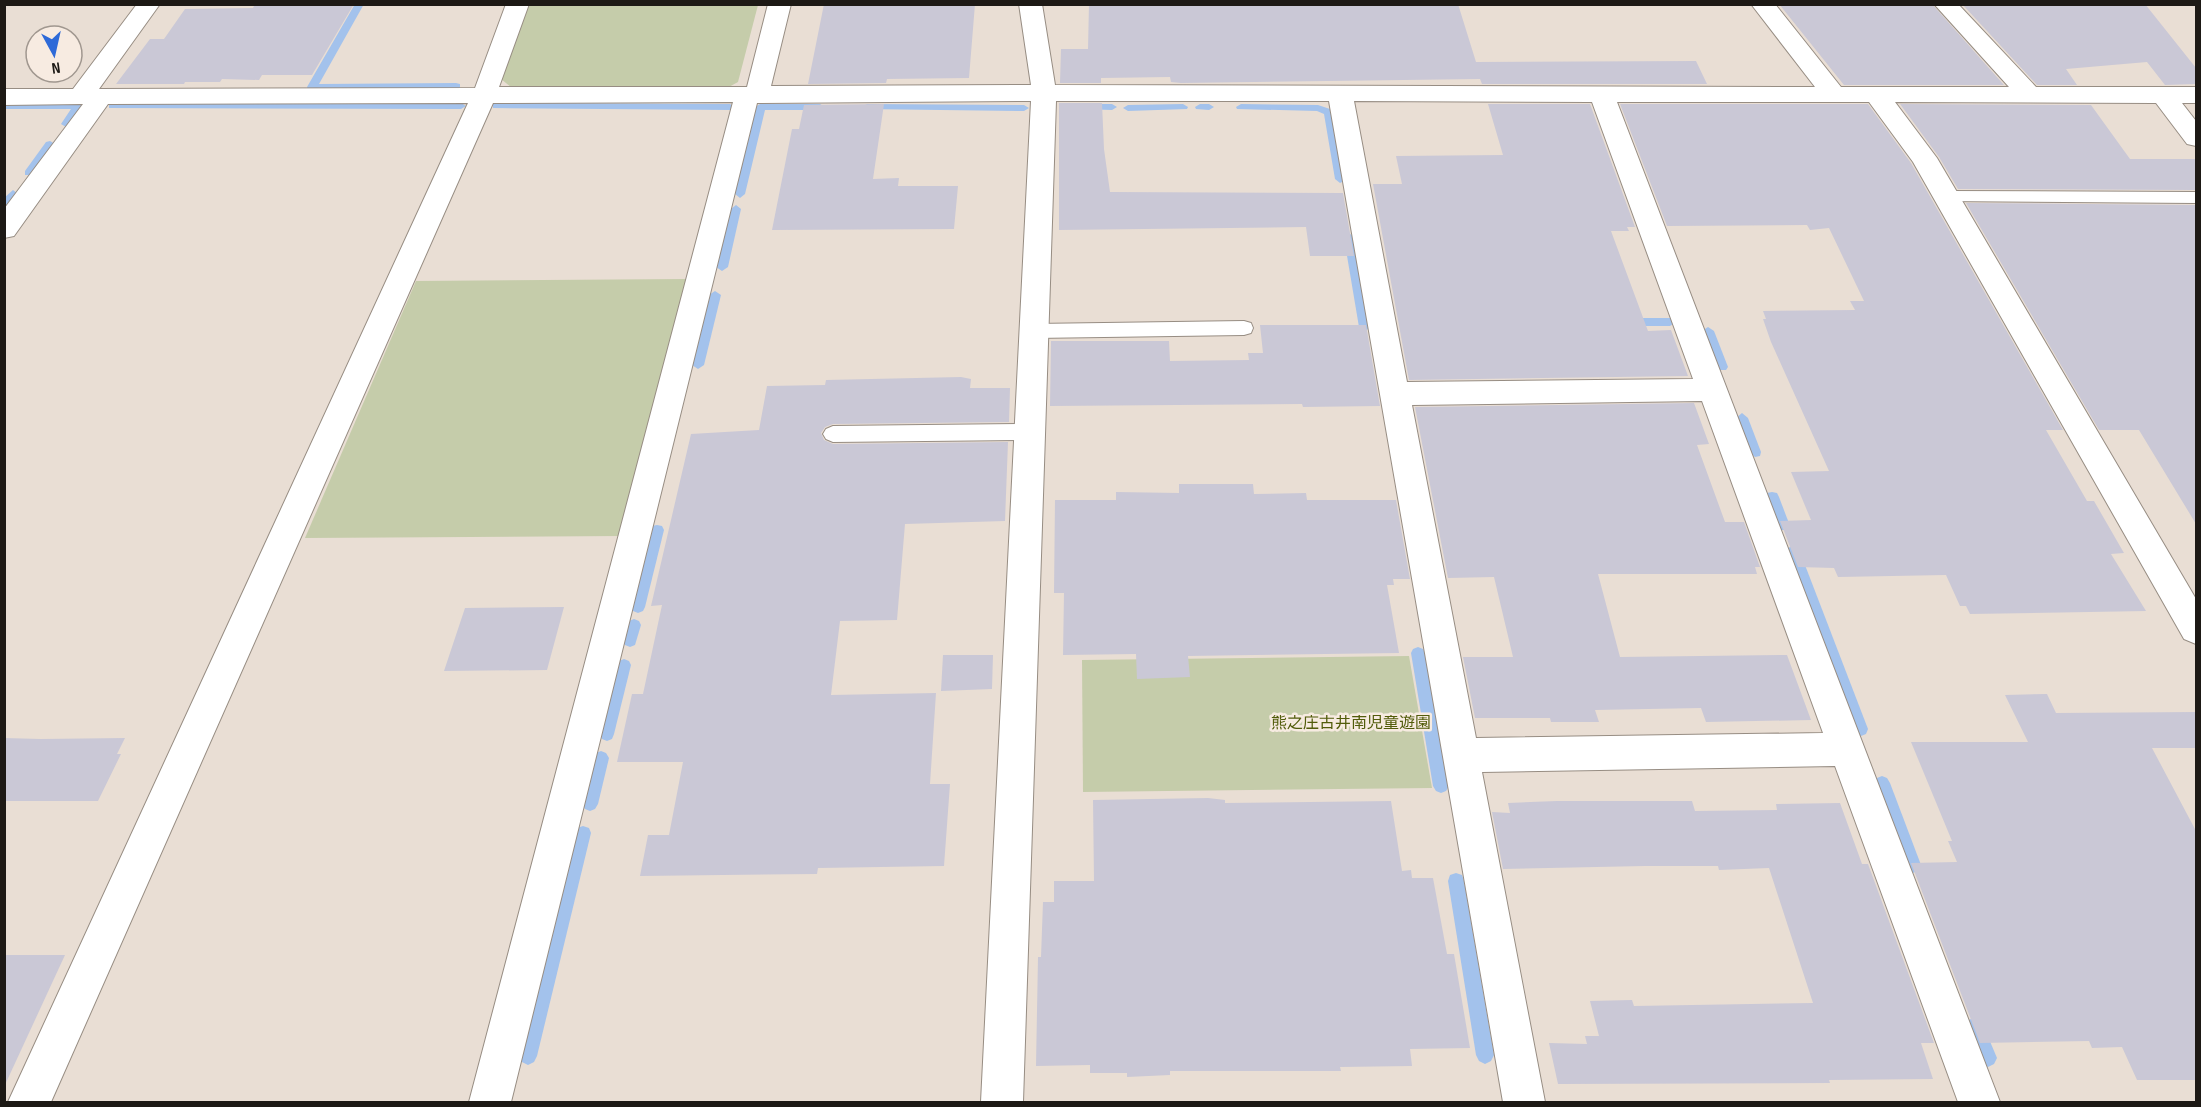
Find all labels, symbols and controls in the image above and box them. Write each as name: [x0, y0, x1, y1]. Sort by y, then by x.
north arrow: [24, 24, 84, 84]
text: N: [50, 57, 61, 77]
park label: 熊之庄古井南児童遊園: [1271, 714, 1431, 733]

